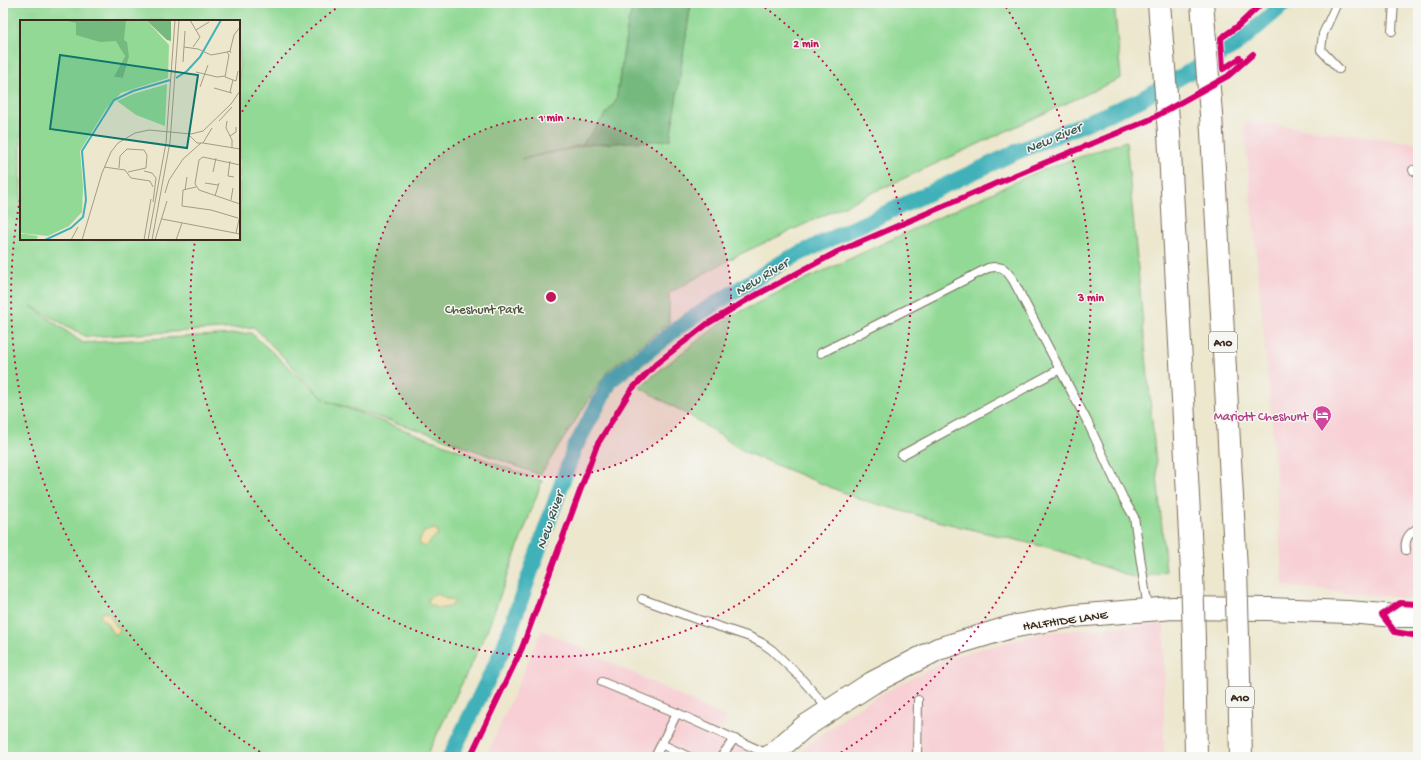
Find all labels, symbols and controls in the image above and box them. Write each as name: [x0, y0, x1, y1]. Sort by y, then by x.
inset map: [20, 20, 240, 240]
text: 2 min: [793, 38, 819, 52]
text: 1 min: [538, 112, 564, 126]
water label: New River: [1023, 119, 1087, 159]
water label: New River: [733, 254, 795, 301]
centre of rings: [544, 290, 558, 304]
text: 3 min: [1077, 292, 1104, 306]
park label: Cheshunt Park: [445, 303, 524, 318]
road number: A10: [1209, 332, 1237, 352]
hotel icon: Mariott Cheshunt: [1311, 404, 1333, 432]
place label: Mariott Cheshunt: [1214, 410, 1310, 425]
water label: New River: [534, 487, 570, 552]
street label: HALFHIDE LANE: [1022, 608, 1110, 635]
road number: A10: [1226, 687, 1254, 707]

